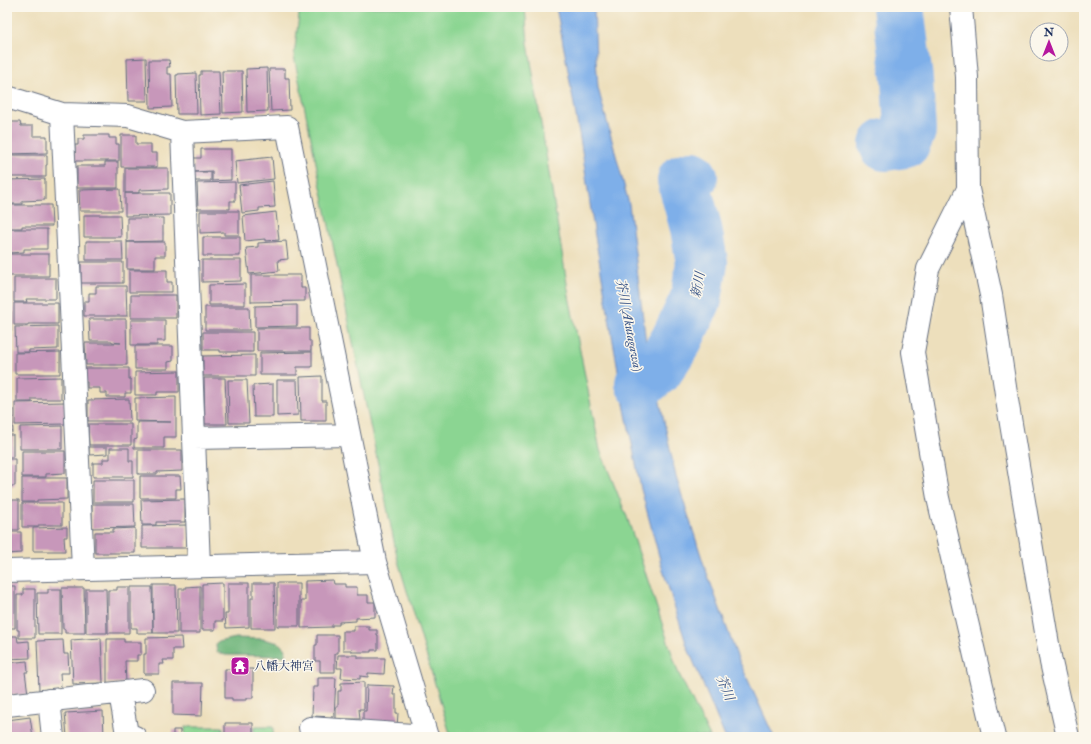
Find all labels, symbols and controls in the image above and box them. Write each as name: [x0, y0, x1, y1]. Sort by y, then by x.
north arrow: [1029, 22, 1069, 62]
text: N: [1043, 26, 1055, 39]
water label: 新川: [688, 269, 709, 299]
water label: 芥川 (Akutagawa): [612, 277, 646, 373]
temple icon: 八幡大神宮: [229, 655, 251, 677]
place label: 八幡大神宮: [254, 659, 314, 674]
water label: 芥川: [713, 673, 738, 705]

